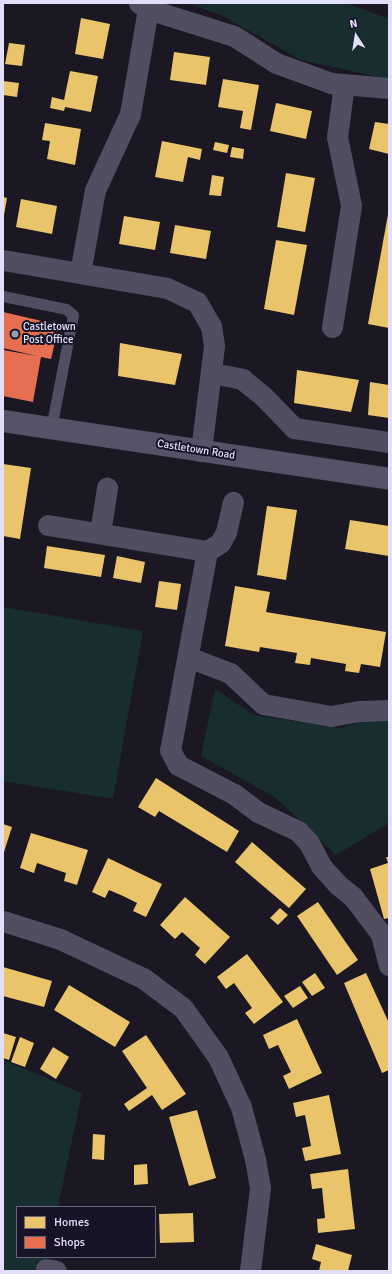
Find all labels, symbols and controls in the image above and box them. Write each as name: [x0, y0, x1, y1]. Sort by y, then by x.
north arrow: [336, 16, 376, 56]
text: N: [348, 17, 358, 31]
place label: Castletown Post Office: [23, 321, 76, 347]
marker: Castletown Post Office: [10, 329, 20, 339]
street label: Castletown Road: [156, 437, 236, 463]
legend: [16, 1206, 156, 1258]
text: Homes: [54, 1215, 89, 1230]
text: Shops: [54, 1235, 85, 1250]

